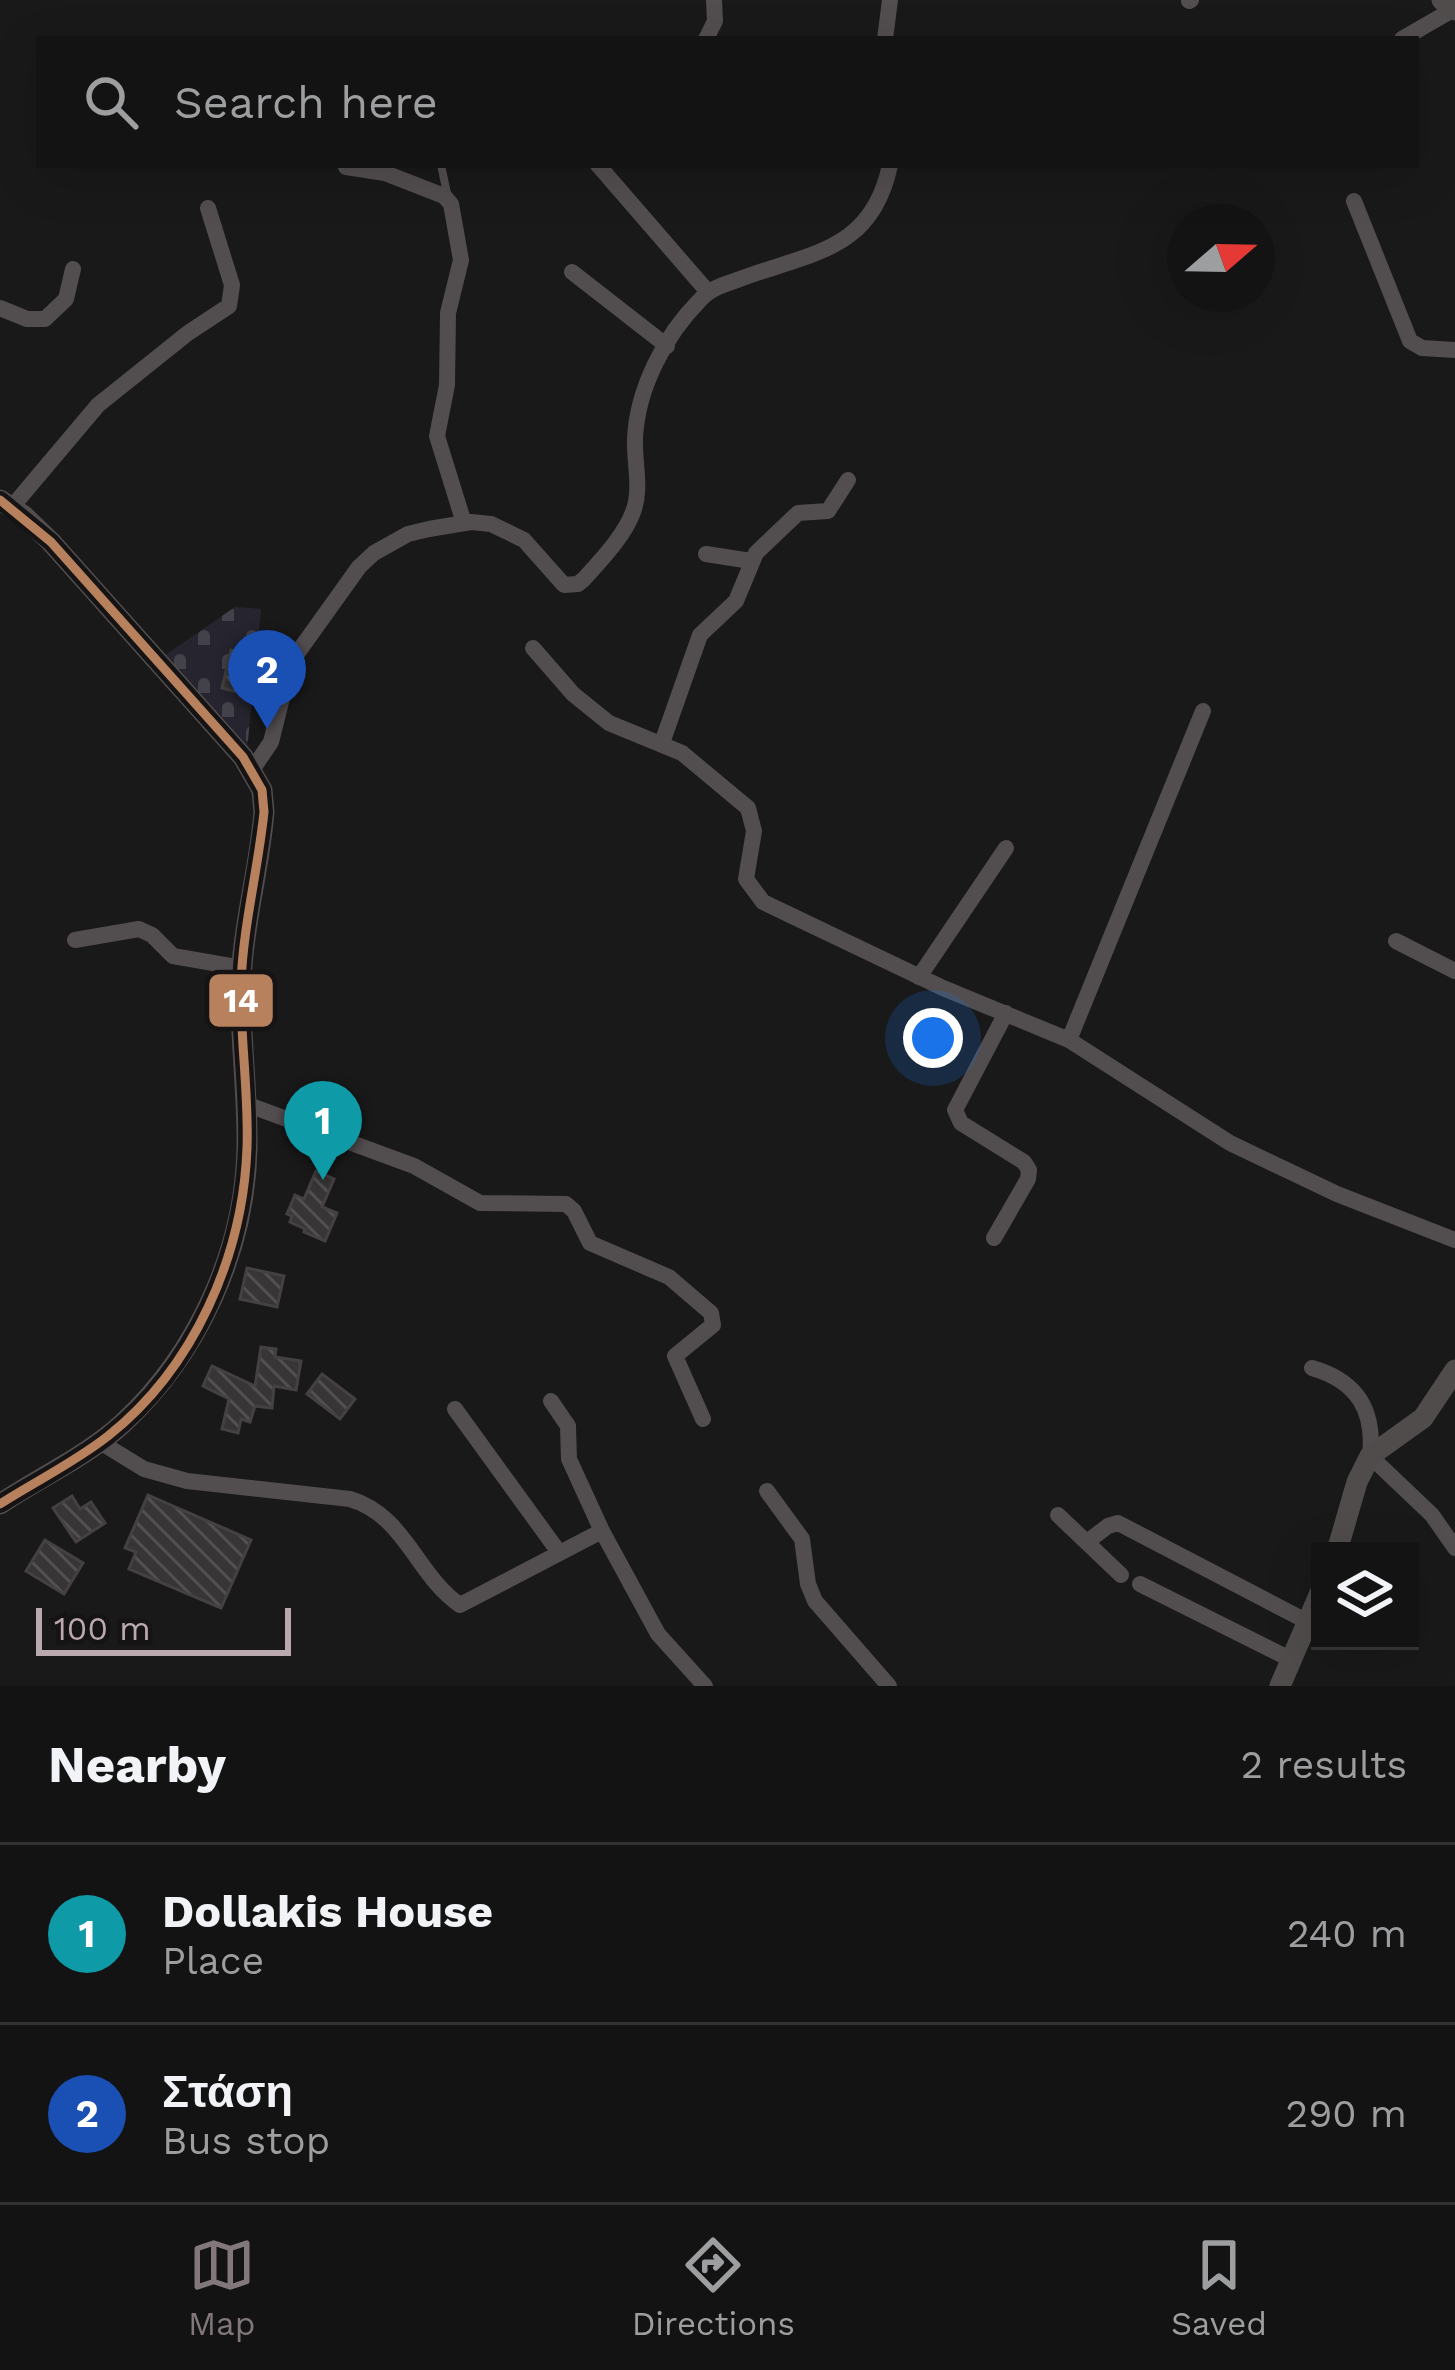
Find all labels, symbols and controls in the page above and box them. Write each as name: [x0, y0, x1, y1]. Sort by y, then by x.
search box: [36, 36, 1419, 168]
icon: search: [78, 69, 144, 135]
text: Search here: [174, 76, 438, 129]
north arrow: [1167, 204, 1275, 312]
pin: 2: [228, 630, 306, 729]
line badge: 14: [207, 972, 275, 1029]
text: 14: [223, 981, 259, 1020]
your location: [903, 1008, 963, 1068]
pin: 1: [284, 1081, 362, 1180]
map controls: [1311, 1542, 1419, 1650]
button: layers: [1311, 1542, 1419, 1650]
scale bar: [36, 1602, 291, 1655]
text: 100 m: [54, 1609, 151, 1648]
text: Nearby: [48, 1735, 226, 1794]
text: 2 results: [1241, 1742, 1407, 1787]
text: Dollakis House: [162, 1885, 493, 1938]
text: 1: [79, 1911, 95, 1956]
text: 240 m: [1287, 1911, 1407, 1956]
text: Place: [162, 1938, 264, 1983]
text: Στάση: [162, 2065, 293, 2118]
text: 2: [75, 2091, 99, 2136]
text: 290 m: [1285, 2091, 1407, 2136]
text: Bus stop: [162, 2118, 330, 2163]
tab: Map: [188, 2232, 255, 2343]
tab: Directions: [632, 2232, 795, 2343]
tab: Saved: [1171, 2232, 1267, 2343]

